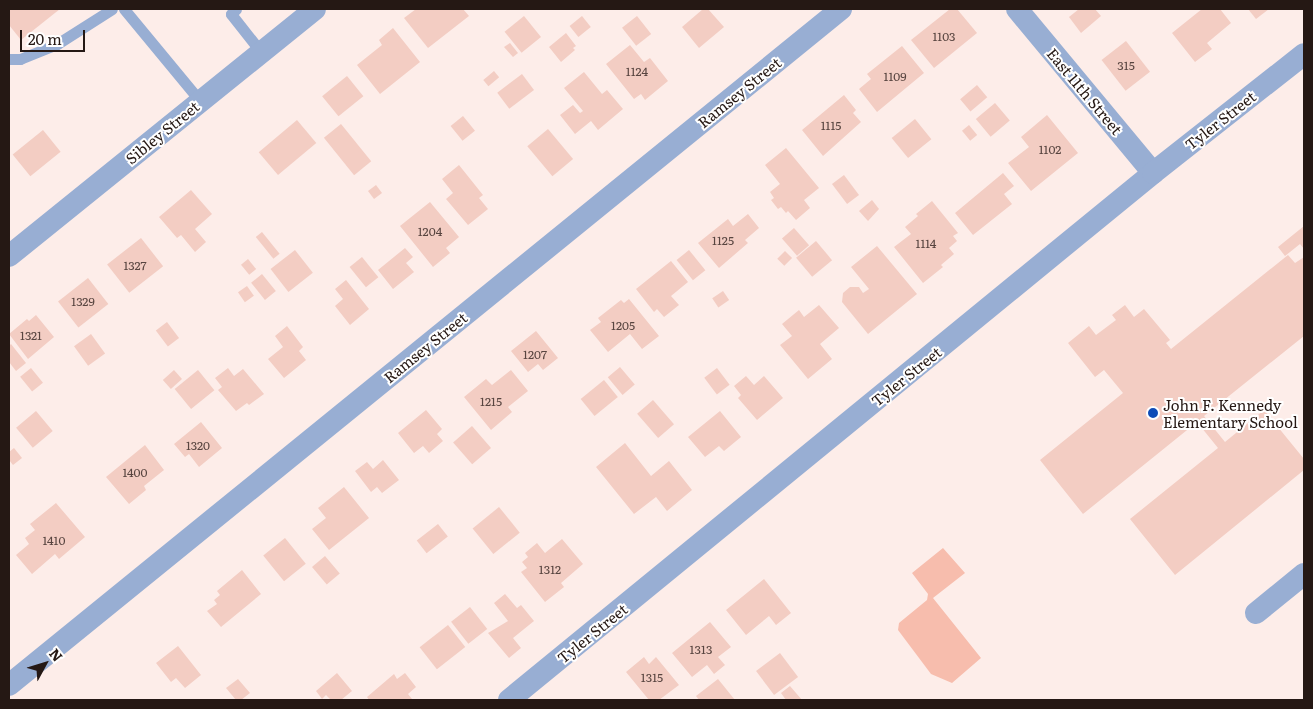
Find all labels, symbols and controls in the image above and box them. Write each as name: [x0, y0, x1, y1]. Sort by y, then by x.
scale bar: [22, 20, 88, 52]
text: 20 m: [28, 27, 62, 50]
house number: 1103: [932, 30, 956, 44]
street label: East 11th Street: [1044, 44, 1126, 138]
street label: Ramsey Street: [694, 53, 784, 131]
house number: 315: [1117, 59, 1135, 73]
house number: 1124: [626, 65, 648, 79]
house number: 1109: [884, 70, 906, 84]
street label: Tyler Street: [1181, 87, 1259, 153]
street label: Sibley Street: [122, 97, 202, 167]
house number: 1115: [821, 119, 841, 133]
house number: 1102: [1039, 143, 1061, 157]
house number: 1204: [418, 225, 442, 239]
house number: 1125: [712, 234, 734, 248]
house number: 1114: [916, 237, 936, 251]
house number: 1327: [123, 259, 147, 273]
house number: 1329: [71, 295, 95, 309]
street label: Ramsey Street: [380, 308, 470, 386]
house number: 1205: [611, 319, 635, 333]
house number: 1321: [20, 329, 42, 343]
street label: Tyler Street: [867, 342, 945, 410]
house number: 1207: [523, 348, 547, 362]
house number: 1215: [480, 395, 502, 409]
place label: John F. Kennedy Elementary School: [1163, 395, 1298, 430]
marker: John F. Kennedy Elementary School: [1147, 407, 1159, 419]
house number: 1320: [186, 439, 210, 453]
house number: 1400: [123, 466, 147, 480]
house number: 1410: [43, 534, 65, 548]
house number: 1312: [539, 563, 561, 577]
street label: Tyler Street: [553, 599, 631, 667]
north arrow: [20, 639, 70, 689]
house number: 1313: [690, 643, 712, 657]
text: N: [45, 644, 68, 665]
house number: 1315: [641, 671, 663, 685]

